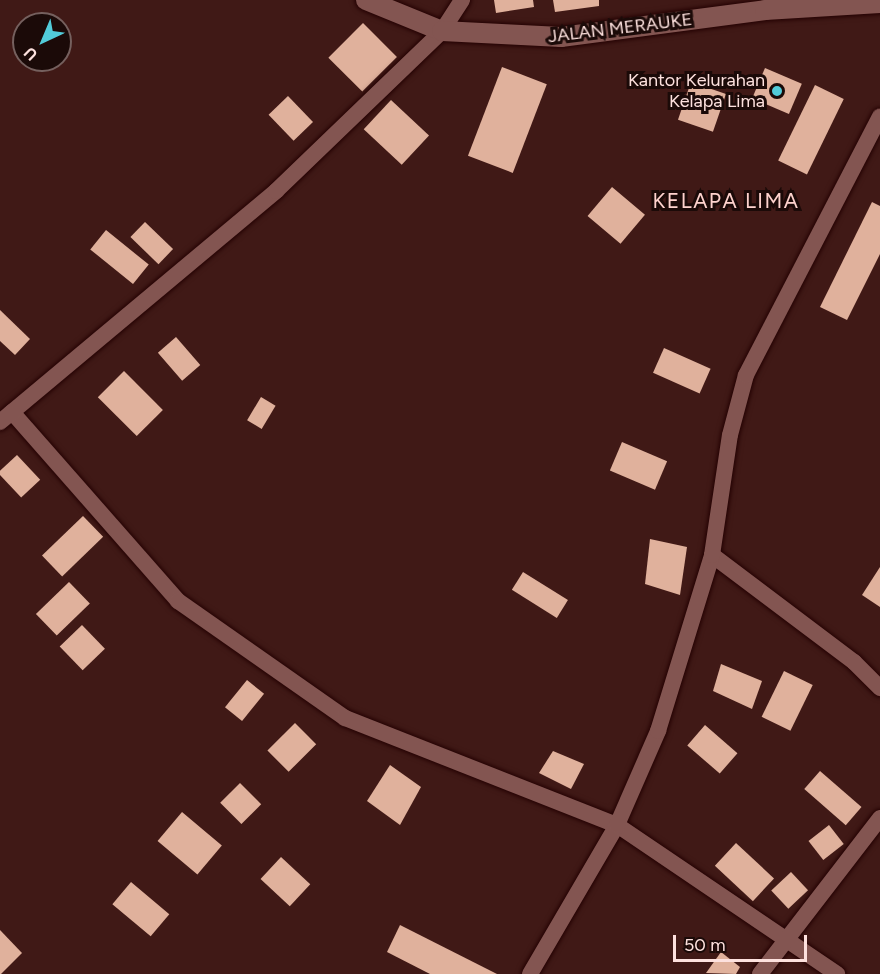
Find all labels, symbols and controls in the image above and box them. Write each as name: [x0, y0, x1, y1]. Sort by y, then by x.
street label: JALAN MERAUKE: [547, 8, 693, 48]
north arrow: [12, 12, 72, 72]
text: U: [20, 43, 41, 65]
place label: Kantor Kelurahan Kelapa Lima: [628, 70, 765, 112]
marker: Kantor Kelurahan Kelapa Lima: [770, 84, 784, 98]
district label: KELAPA LIMA: [652, 188, 800, 214]
scale bar: [676, 923, 810, 961]
text: 50 m: [684, 934, 726, 956]

